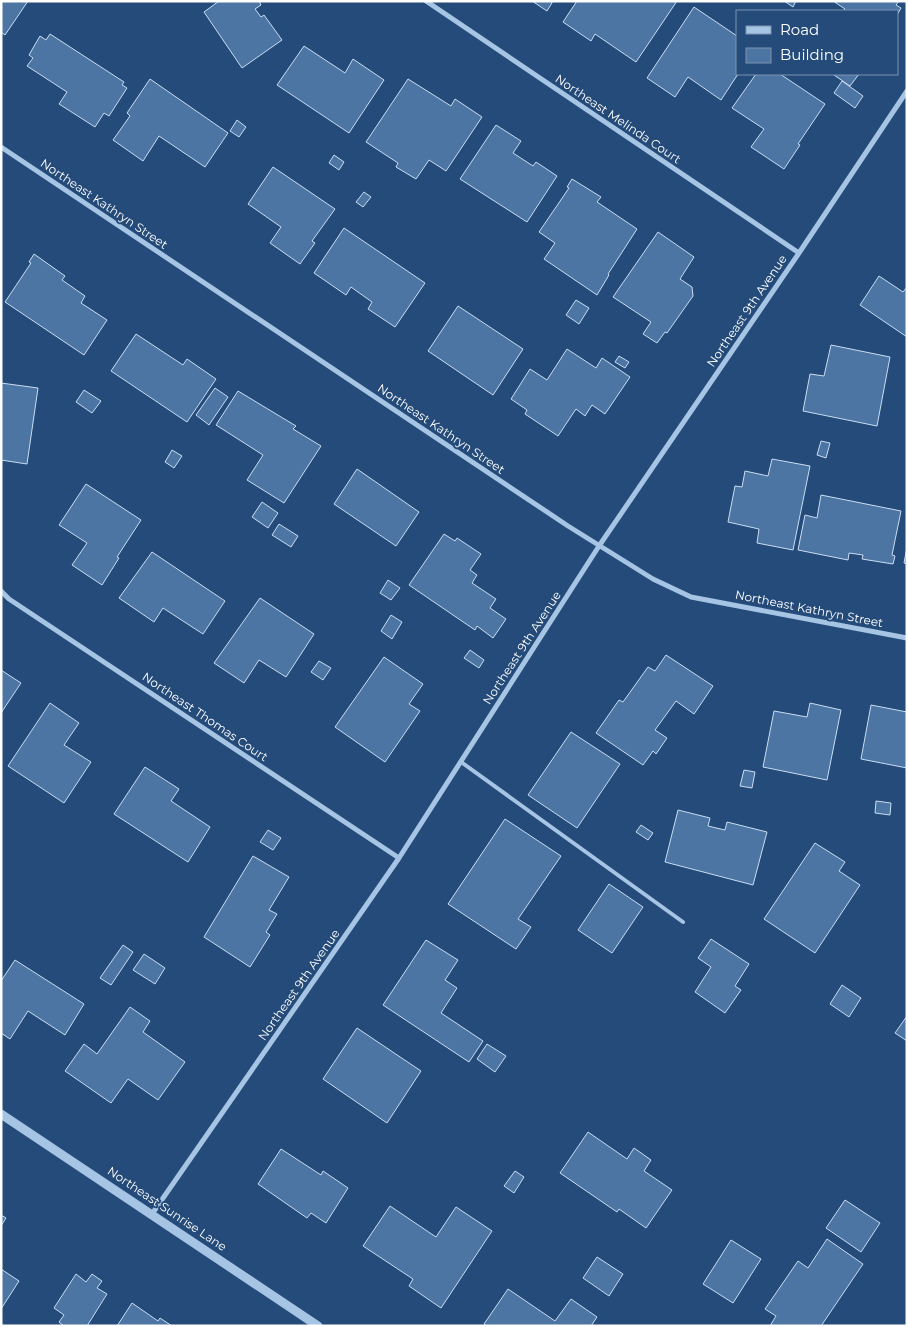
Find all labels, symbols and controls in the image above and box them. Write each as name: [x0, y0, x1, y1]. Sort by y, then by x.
legend: [736, 10, 898, 75]
text: Road: [780, 20, 819, 39]
text: Building: [780, 45, 844, 64]
street label: Northeast Melinda Court: [552, 71, 684, 166]
street label: Northeast Kathryn Street: [38, 155, 171, 252]
street label: Northeast 9th Avenue: [703, 252, 790, 370]
street label: Northeast Kathryn Street: [375, 380, 508, 477]
street label: Northeast Kathryn Street: [734, 587, 885, 630]
street label: Northeast 9th Avenue: [479, 588, 564, 707]
street label: Northeast Thomas Court: [140, 669, 271, 764]
street label: Northeast 9th Avenue: [255, 926, 343, 1043]
street label: Northeast Sunrise Lane: [105, 1163, 230, 1254]

